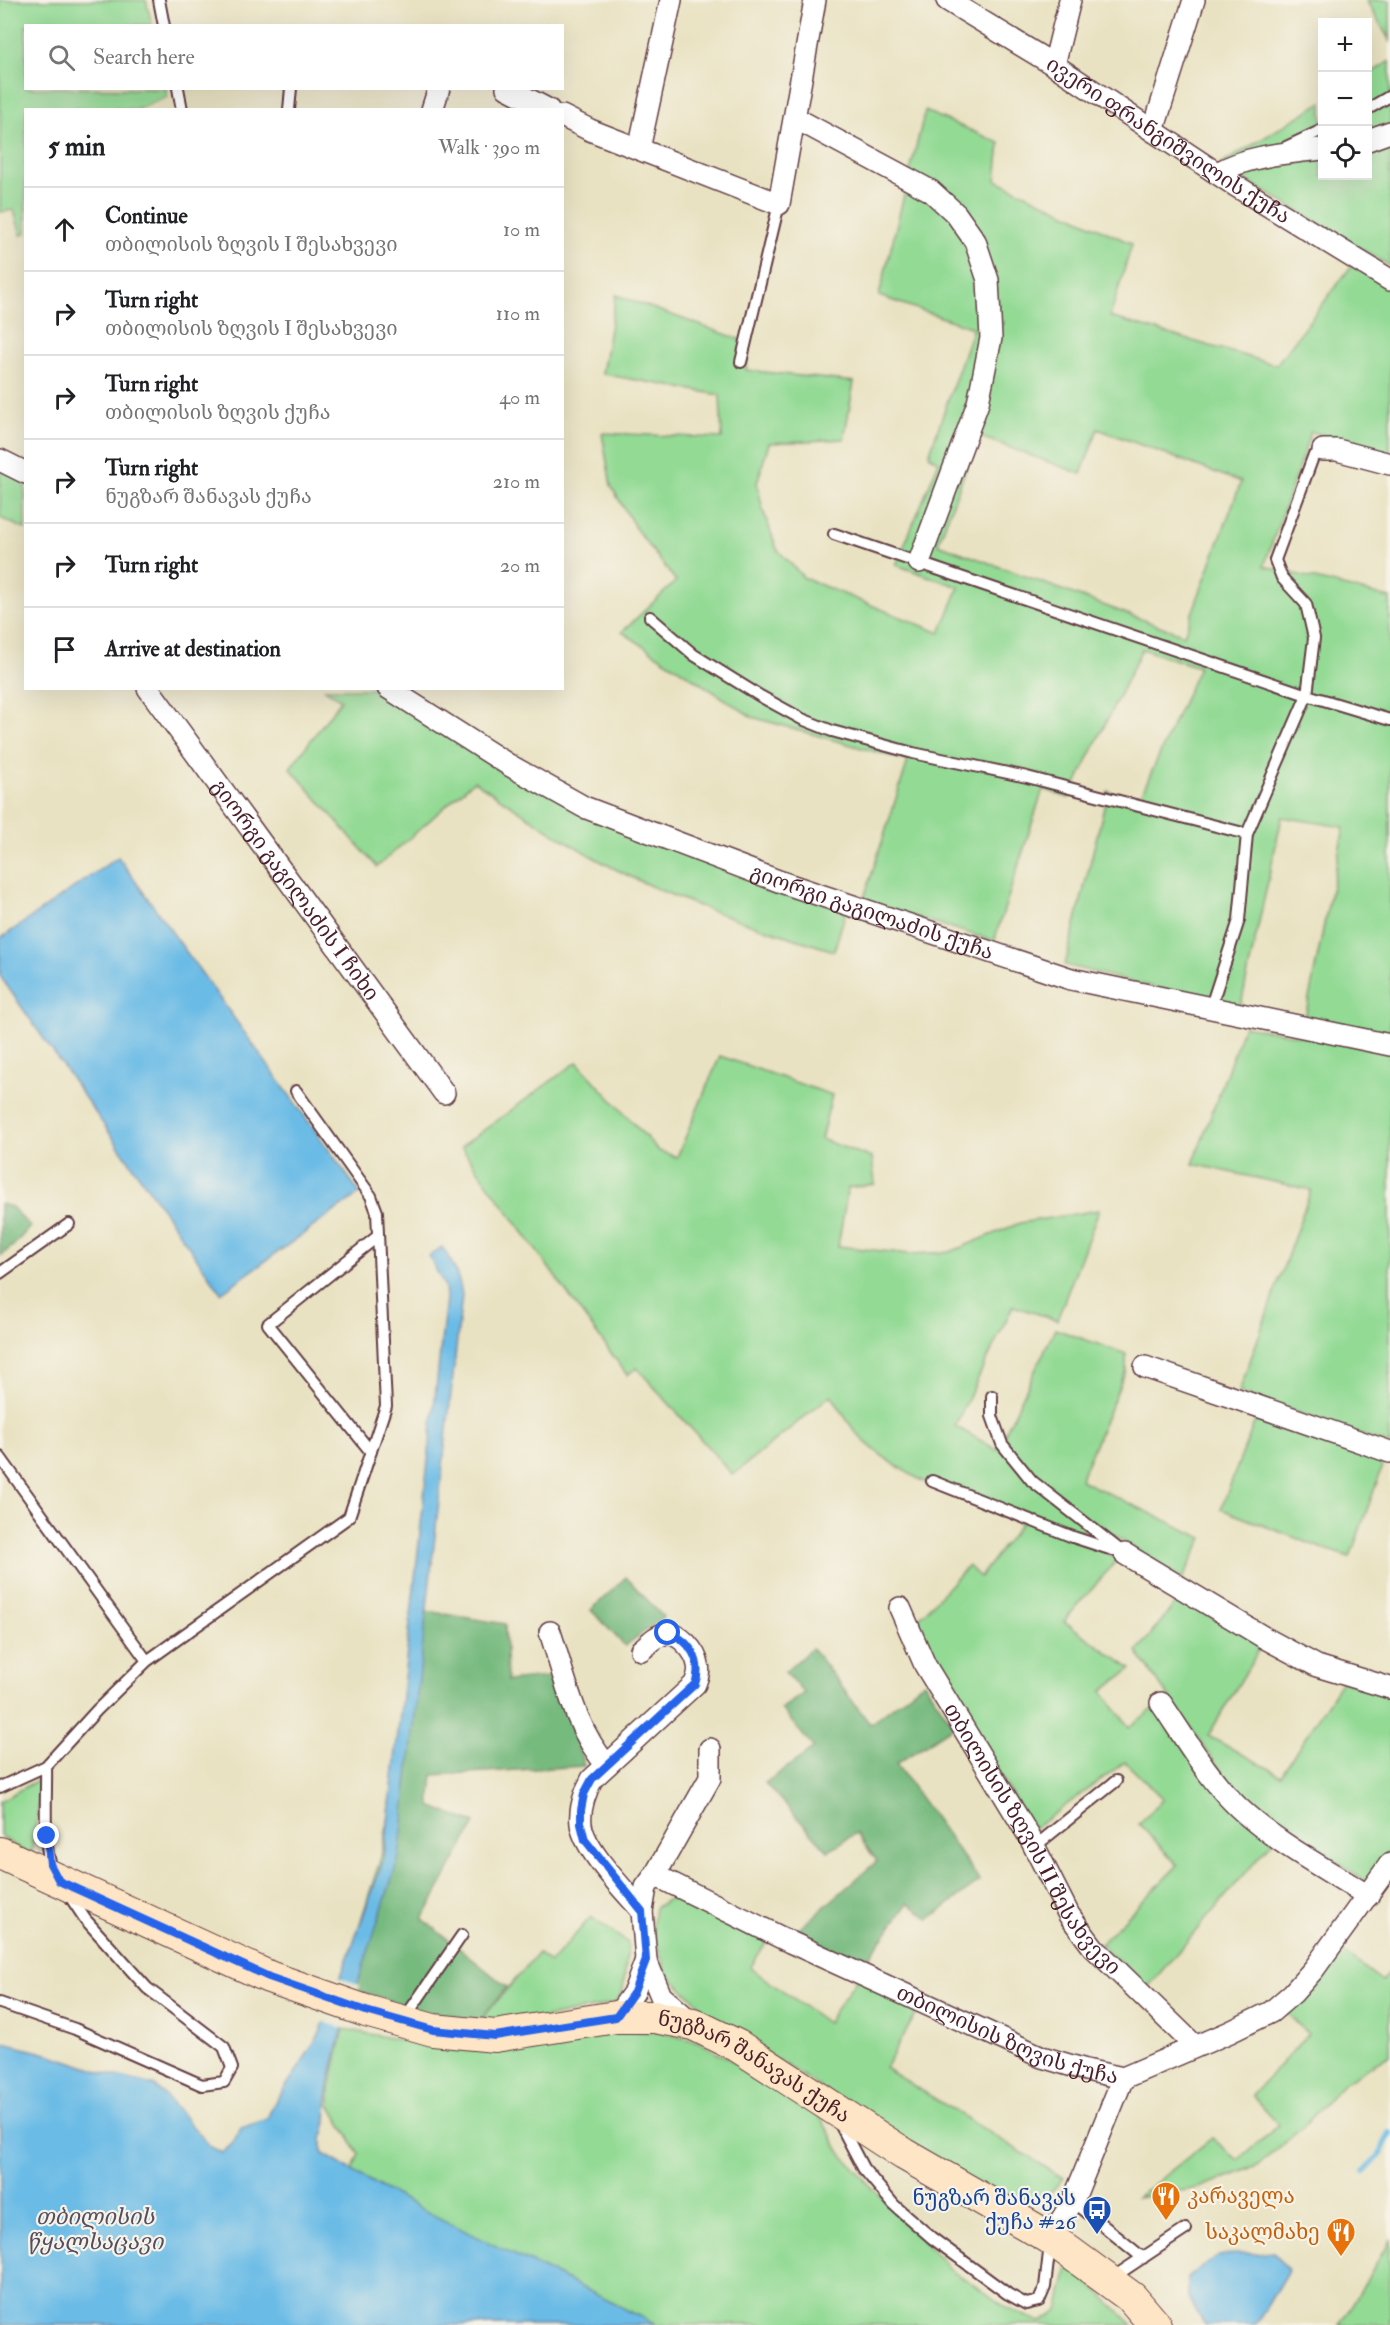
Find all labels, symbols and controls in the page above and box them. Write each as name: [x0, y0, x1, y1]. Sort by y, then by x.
map controls: [1318, 18, 1372, 180]
button: +: [1318, 18, 1372, 72]
search box: [24, 24, 564, 90]
icon: search: [45, 41, 78, 74]
text: Search here: [93, 43, 195, 71]
street label: ივერი ფრანგიშვილის ქუჩა: [1041, 50, 1296, 230]
button: −: [1318, 72, 1372, 126]
button: locate: [1318, 126, 1372, 180]
text: 5 min: [48, 131, 105, 163]
text: Walk · 390 m: [438, 135, 540, 160]
text: Continue: [105, 202, 188, 230]
icon: ahead: [48, 213, 81, 246]
text: 10 m: [503, 217, 540, 242]
text: თბილისის ზღვის I შესახვევი: [105, 232, 398, 257]
text: Turn right: [105, 286, 198, 314]
icon: right: [48, 297, 81, 330]
text: 110 m: [496, 301, 540, 326]
text: თბილისის ზღვის I შესახვევი: [105, 316, 398, 341]
text: Turn right: [105, 370, 198, 398]
icon: right: [48, 381, 81, 414]
text: 40 m: [499, 385, 540, 410]
text: თბილისის ზღვის ქუჩა: [105, 400, 330, 425]
text: Turn right: [105, 454, 198, 482]
icon: right: [48, 465, 81, 498]
text: 210 m: [493, 469, 540, 494]
text: ნუგზარ შანავას ქუჩა: [105, 484, 312, 509]
icon: right: [48, 549, 81, 582]
text: Turn right: [105, 551, 198, 579]
text: 20 m: [500, 553, 540, 578]
icon: arrive: [48, 633, 81, 666]
text: Arrive at destination: [105, 635, 281, 663]
street label: გიორგი გაგილაძის I ჩიხი: [206, 774, 385, 1006]
street label: გიორგი გაგილაძის ქუჩა: [747, 858, 997, 966]
route start: [654, 1619, 680, 1645]
street label: თბილისის ზღვის II შესახვევი: [938, 1698, 1127, 1980]
route end: [33, 1822, 59, 1848]
street label: თბილისის ზღვის ქუჩა: [892, 1979, 1121, 2090]
street label: ნუგზარ შანავას ქუჩა: [656, 2004, 856, 2129]
restaurant icon: კარაველა: [1150, 2180, 1182, 2222]
place label: კარაველა: [1187, 2183, 1295, 2210]
place label: ნუგზარ შანავას ქუჩა #26: [912, 2185, 1077, 2236]
bus stop icon: ნუგზარ შანავას ქუჩა #26: [1081, 2194, 1113, 2236]
water label: თბილისის წყალსაცავი: [27, 2203, 165, 2256]
restaurant icon: საკალმახე: [1325, 2216, 1357, 2258]
place label: საკალმახე: [1205, 2219, 1320, 2246]

